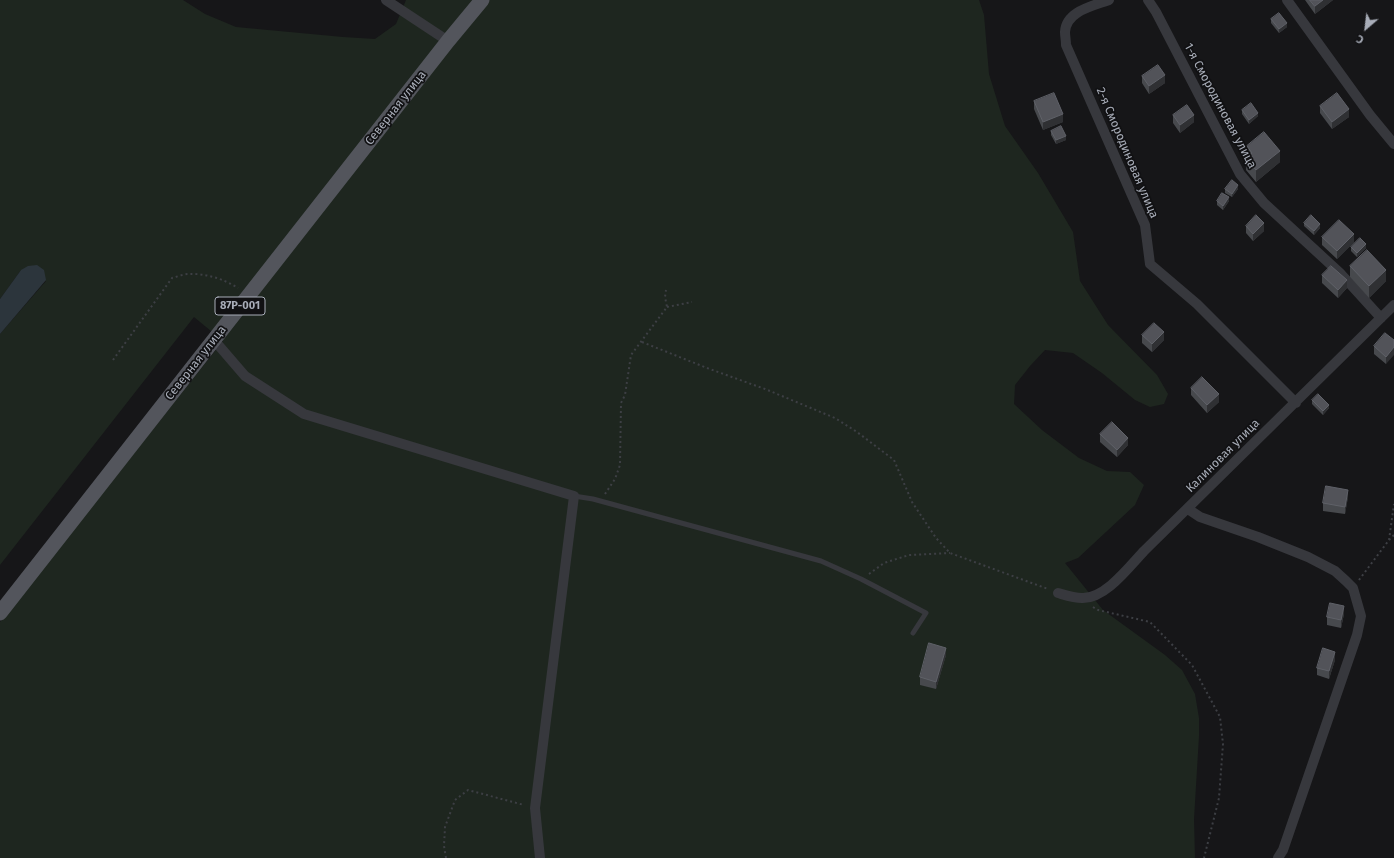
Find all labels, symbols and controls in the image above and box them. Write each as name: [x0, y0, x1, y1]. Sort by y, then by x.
north arrow: [1346, 8, 1386, 48]
text: С: [1354, 32, 1366, 46]
street label: 1-я Смородиновая улица: [1181, 41, 1259, 171]
street label: Северная улица: [363, 68, 429, 148]
street label: 2-я Смородиновая улица: [1093, 85, 1161, 221]
road number: 87Р-001: [215, 297, 265, 315]
street label: Северная улица: [163, 323, 229, 403]
street label: Калиновая улица: [1183, 416, 1263, 496]

